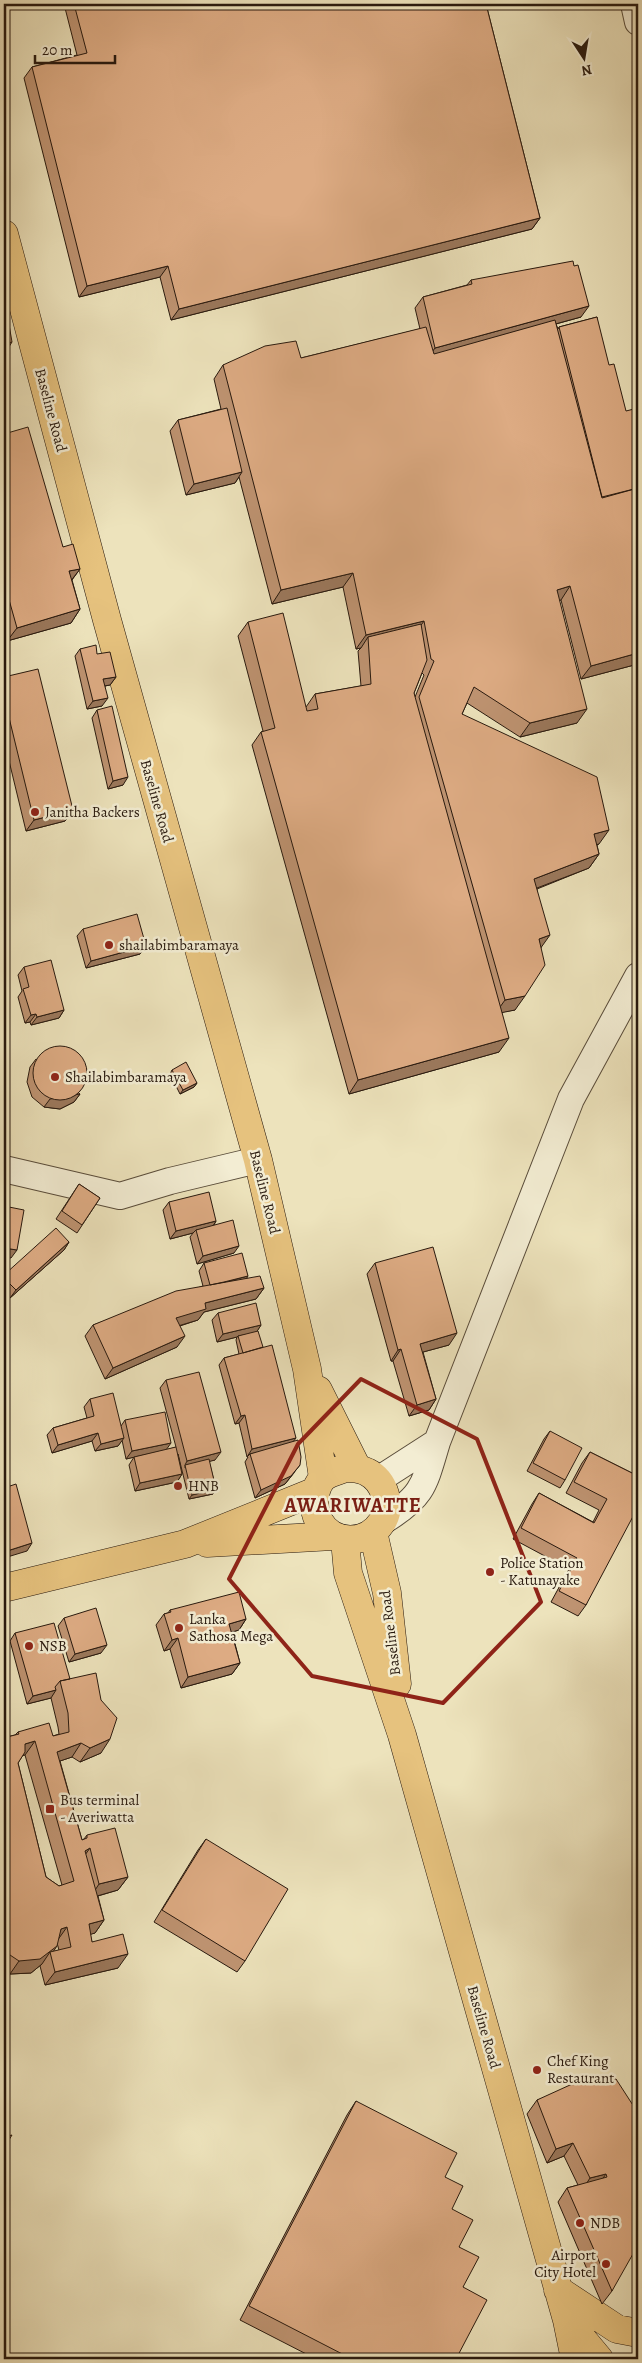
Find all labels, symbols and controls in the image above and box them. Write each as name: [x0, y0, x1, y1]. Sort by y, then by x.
scale bar: [35, 32, 115, 64]
north arrow: [560, 32, 610, 82]
text: 20 m: [42, 40, 73, 60]
text: N: [580, 60, 594, 81]
street label: Baseline Road: [30, 366, 72, 455]
street label: Baseline Road: [136, 757, 179, 846]
place label: Janitha Backers: [45, 802, 140, 822]
marker: Janitha Backers: [29, 806, 41, 818]
place label: shailabimbaramaya: [119, 935, 239, 955]
marker: shailabimbaramaya: [103, 939, 115, 951]
place label: Shailabimbaramaya: [65, 1067, 187, 1087]
marker: Shailabimbaramaya: [49, 1071, 61, 1083]
street label: Baseline Road: [245, 1148, 285, 1237]
place label: HNB: [188, 1476, 219, 1496]
marker: HNB: [172, 1480, 184, 1492]
district label: AWARIWATTE: [283, 1492, 422, 1519]
place label: Police Station - Katunayake: [500, 1553, 584, 1590]
marker: Police Station - Katunayake: [484, 1566, 496, 1578]
street label: Baseline Road: [375, 1588, 405, 1677]
place label: Lanka Sathosa Mega: [189, 1609, 273, 1646]
marker: Lanka Sathosa Mega: [173, 1622, 185, 1634]
place label: NSB: [39, 1636, 67, 1656]
marker: NSB: [23, 1640, 35, 1652]
place label: Bus terminal - Averiwatta: [60, 1790, 139, 1827]
marker: Bus terminal - Averiwatta: [44, 1803, 56, 1815]
street label: Baseline Road: [463, 1983, 506, 2072]
place label: Chef King Restaurant: [547, 2051, 614, 2088]
marker: Chef King Restaurant: [531, 2064, 543, 2076]
place label: NDB: [590, 2213, 620, 2233]
marker: NDB: [574, 2217, 586, 2229]
place label: Airport City Hotel: [534, 2245, 596, 2282]
marker: Airport City Hotel: [600, 2258, 612, 2270]

